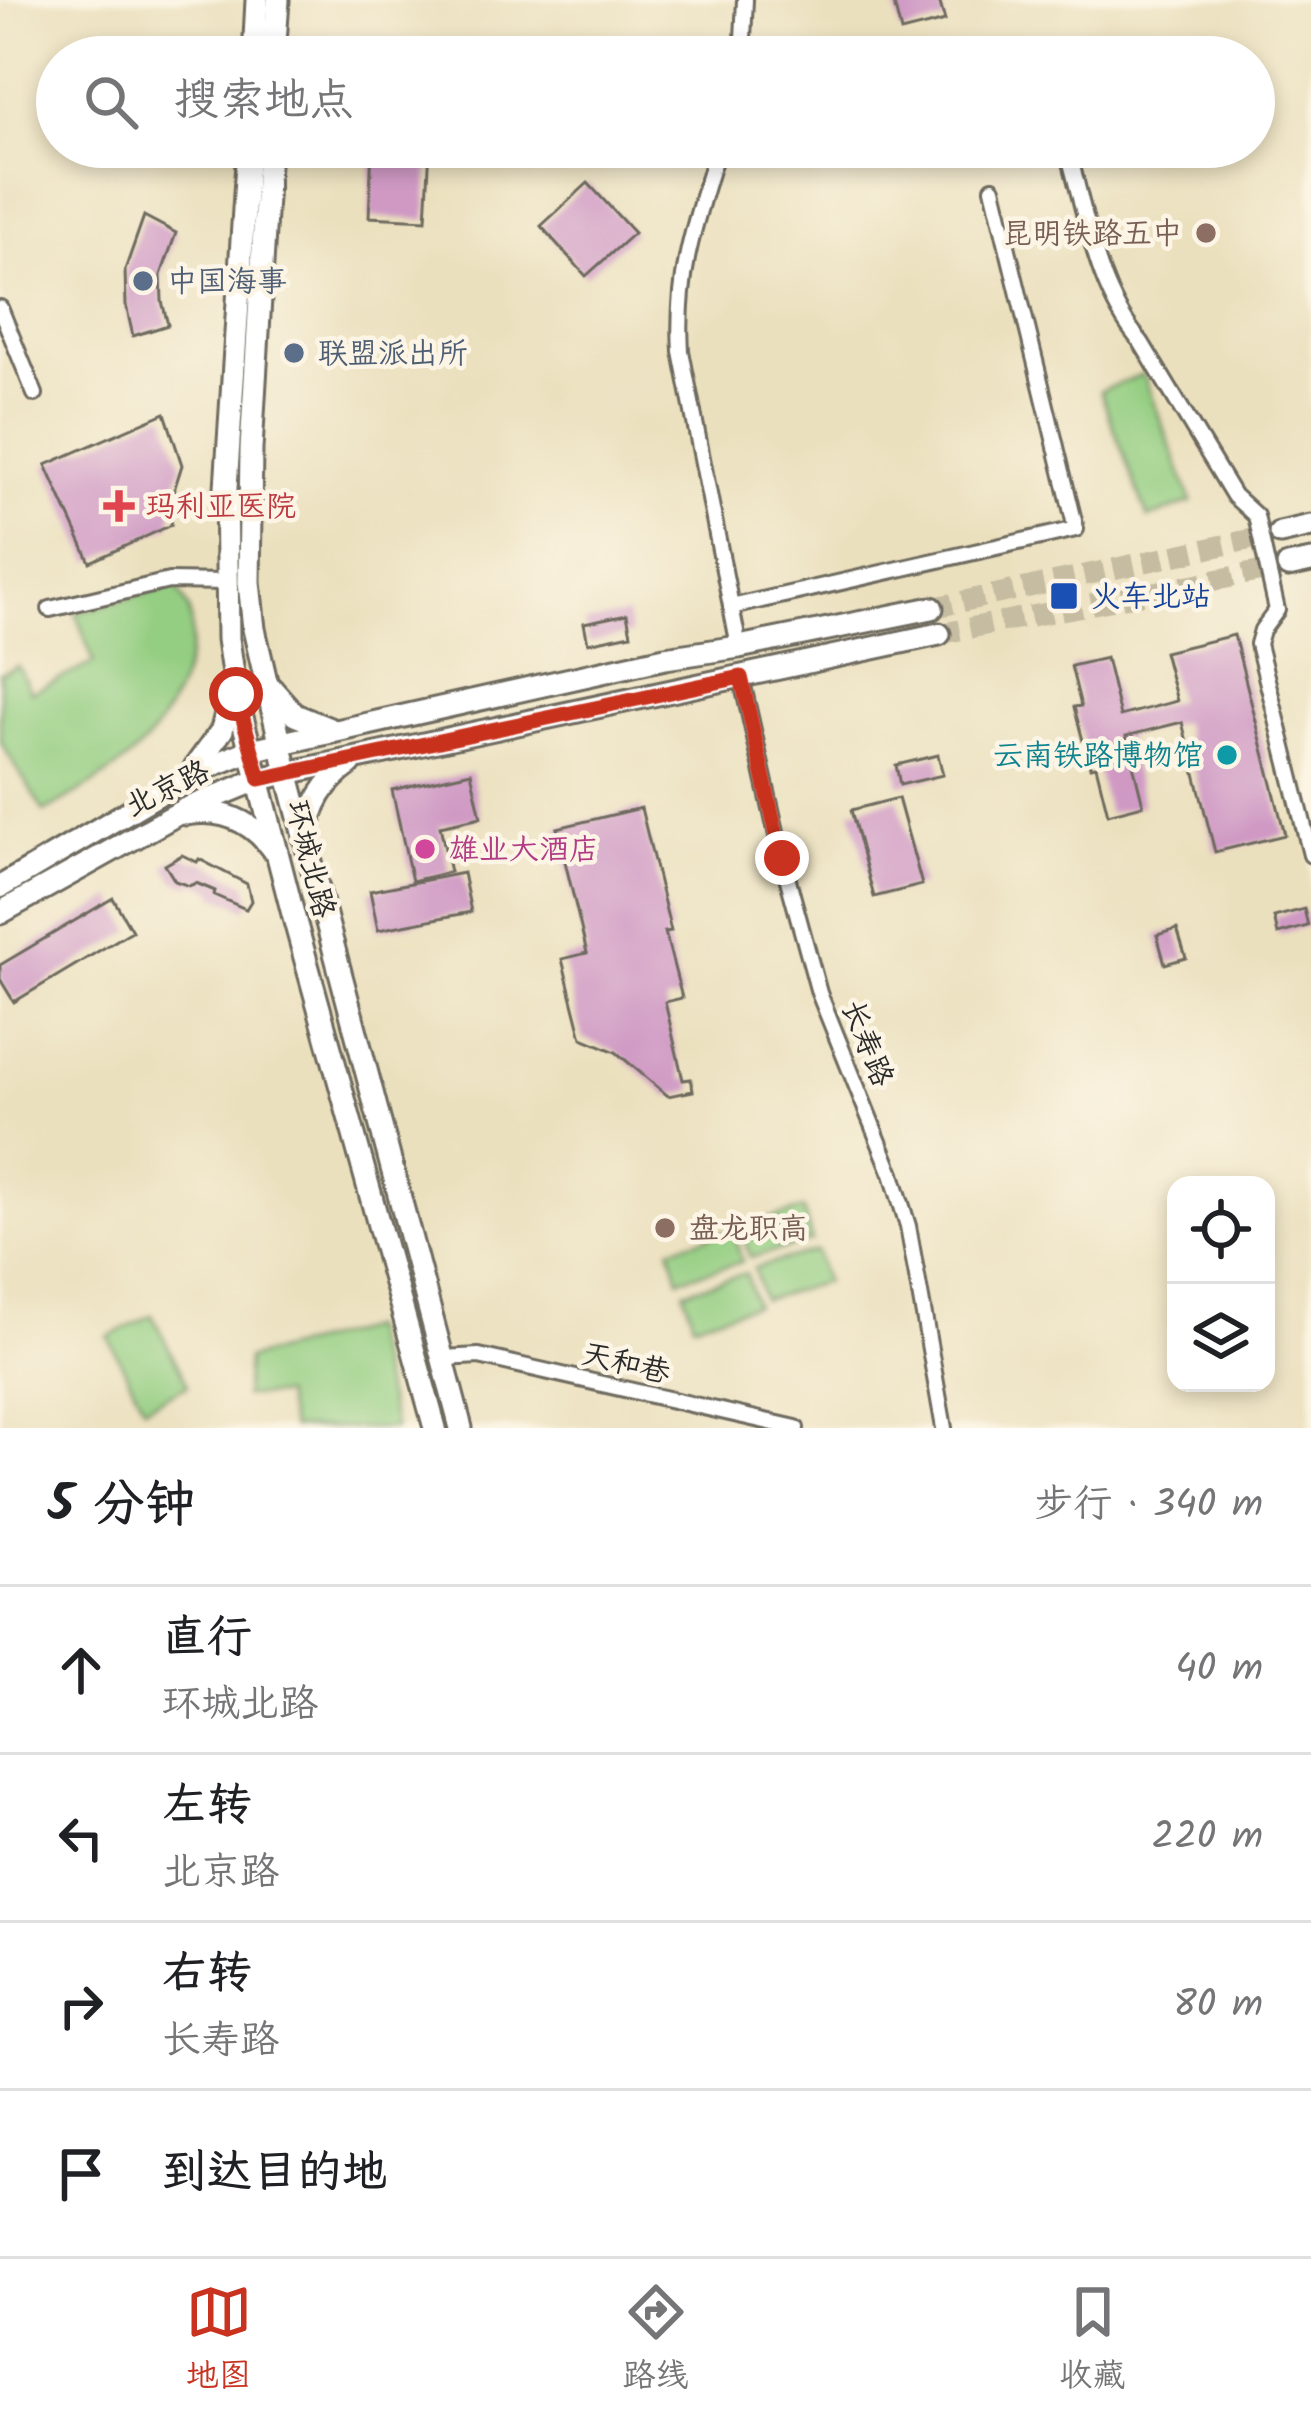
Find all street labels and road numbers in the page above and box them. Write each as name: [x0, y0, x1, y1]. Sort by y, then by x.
street label: 北京路: [117, 748, 219, 831]
street label: 环城北路: [271, 795, 347, 924]
street label: 长寿路: [827, 993, 905, 1094]
street label: 天和巷: [576, 1331, 675, 1398]

